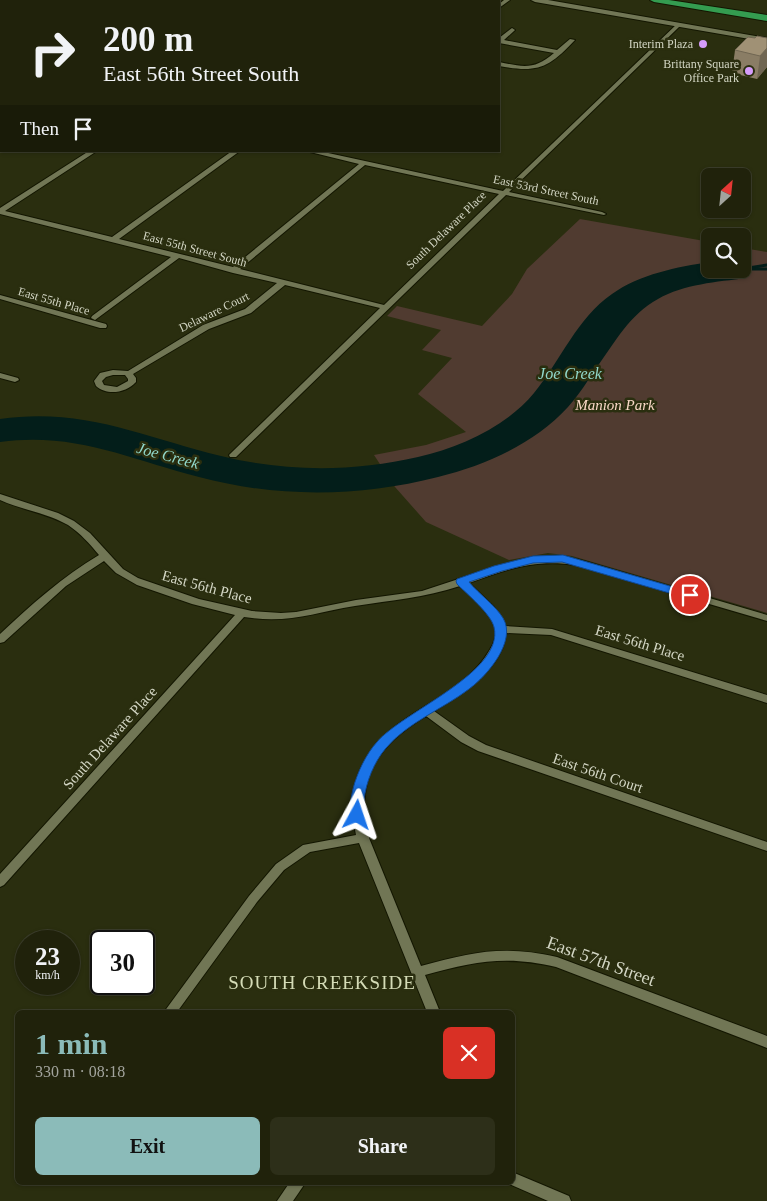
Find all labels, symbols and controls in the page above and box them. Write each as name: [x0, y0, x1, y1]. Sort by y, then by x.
icon: right: [20, 20, 85, 85]
text: 200 m: [103, 20, 193, 59]
place label: Interim Plaza: [629, 37, 694, 51]
marker: Interim Plaza: [697, 38, 709, 50]
place label: Brittany Square Office Park: [663, 57, 739, 85]
text: East 56th Street South: [103, 61, 299, 86]
marker: Brittany Square Office Park: [743, 65, 755, 77]
icon: arrive: [69, 115, 97, 143]
text: Then: [20, 118, 59, 139]
north arrow: [701, 168, 751, 218]
map controls: [701, 168, 751, 278]
street label: East 53rd Street South: [492, 172, 600, 208]
street label: South Delaware Place: [403, 188, 489, 272]
street label: East 55th Street South: [142, 228, 248, 270]
button: search: [701, 228, 751, 278]
street label: East 55th Place: [17, 284, 91, 318]
street label: Delaware Court: [177, 289, 252, 335]
water label: Joe Creek: [538, 365, 603, 382]
park label: Manion Park: [574, 397, 655, 413]
water label: Joe Creek: [135, 439, 202, 472]
street label: East 56th Place: [160, 567, 254, 607]
pin: [669, 574, 711, 616]
icon: arrive: [676, 581, 704, 609]
street label: East 56th Place: [593, 622, 687, 664]
street label: South Delaware Place: [60, 683, 160, 793]
street label: East 56th Court: [551, 750, 646, 796]
position arrow: [330, 788, 382, 840]
speed limit sign: 30: [90, 930, 155, 995]
street label: East 57th Street: [544, 932, 658, 990]
text: 23: [35, 943, 60, 970]
text: km/h: [35, 968, 60, 982]
district label: SOUTH CREEKSIDE: [228, 972, 416, 993]
text: 1 min: [35, 1027, 108, 1060]
button: close: [443, 1027, 495, 1079]
text: 330 m · 08:18: [35, 1063, 125, 1080]
button: Exit: [35, 1117, 260, 1175]
button: Share: [270, 1117, 495, 1175]

